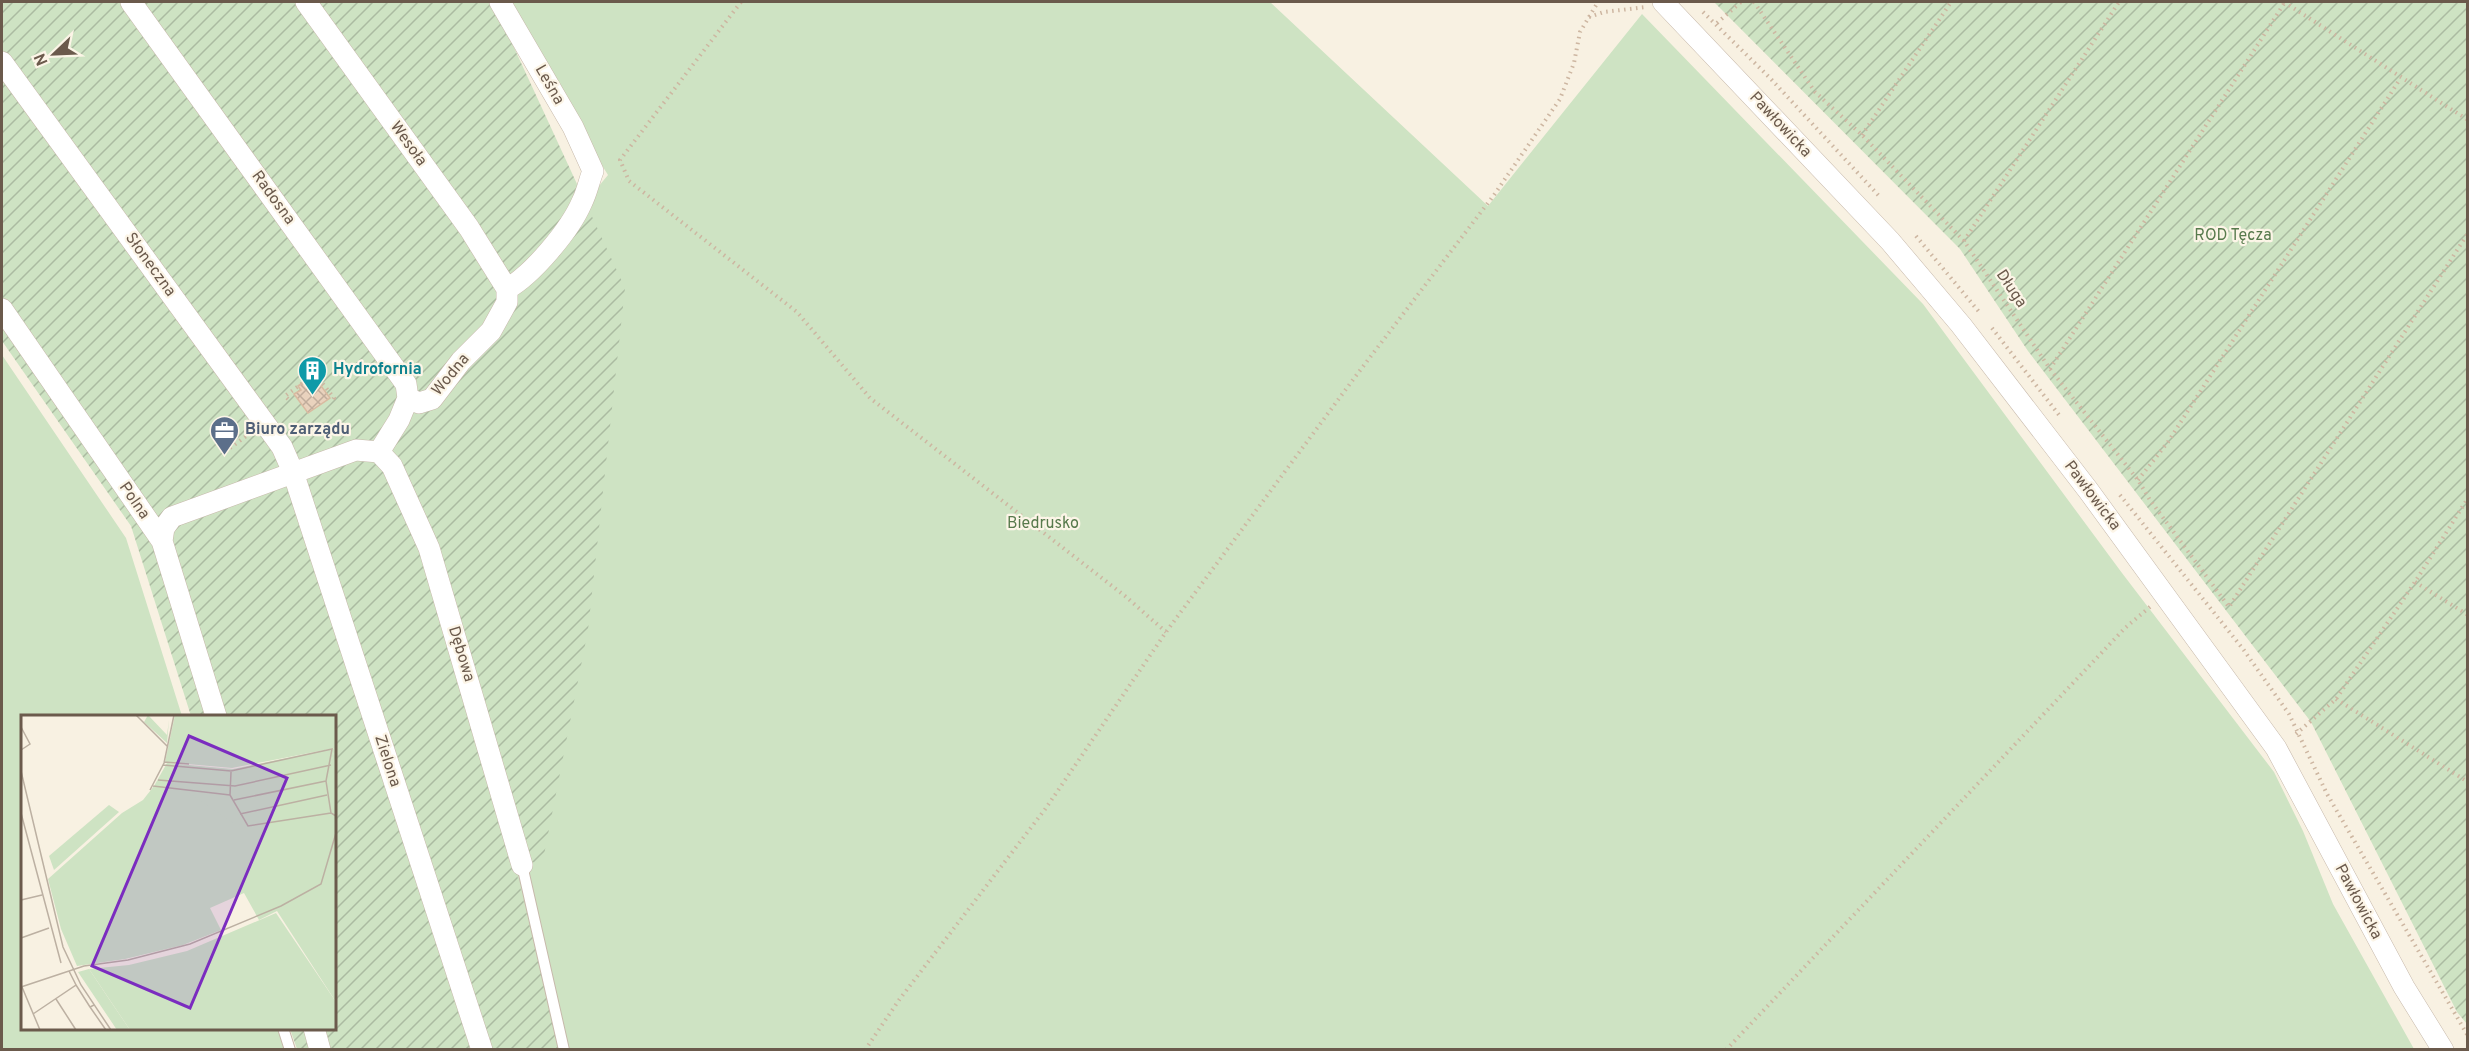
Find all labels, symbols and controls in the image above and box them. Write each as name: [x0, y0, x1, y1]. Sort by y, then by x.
north arrow: [24, 24, 84, 84]
text: N: [31, 50, 53, 68]
street label: Leśna: [530, 62, 568, 108]
street label: Pawłowicka: [1745, 88, 1815, 162]
street label: Wesoła: [385, 118, 431, 170]
street label: Radosna: [247, 167, 299, 229]
park label: ROD Tęcza: [2194, 226, 2272, 246]
street label: Słoneczna: [120, 229, 180, 301]
street label: Długa: [1991, 266, 2031, 312]
street label: Wodna: [428, 350, 474, 400]
building icon: Hydrofornia: [296, 354, 328, 396]
place label: Hydrofornia: [333, 360, 422, 380]
office icon: Biuro zarządu: [208, 414, 240, 456]
place label: Biuro zarządu: [245, 420, 350, 440]
street label: Pawłowicka: [2059, 457, 2125, 535]
street label: Polna: [114, 479, 154, 523]
park label: Biedrusko: [1007, 514, 1079, 534]
street label: Dębowa: [443, 624, 479, 684]
inset map: [21, 715, 336, 1030]
street label: Zielona: [369, 732, 405, 790]
street label: Pawłowicka: [2330, 861, 2386, 943]

